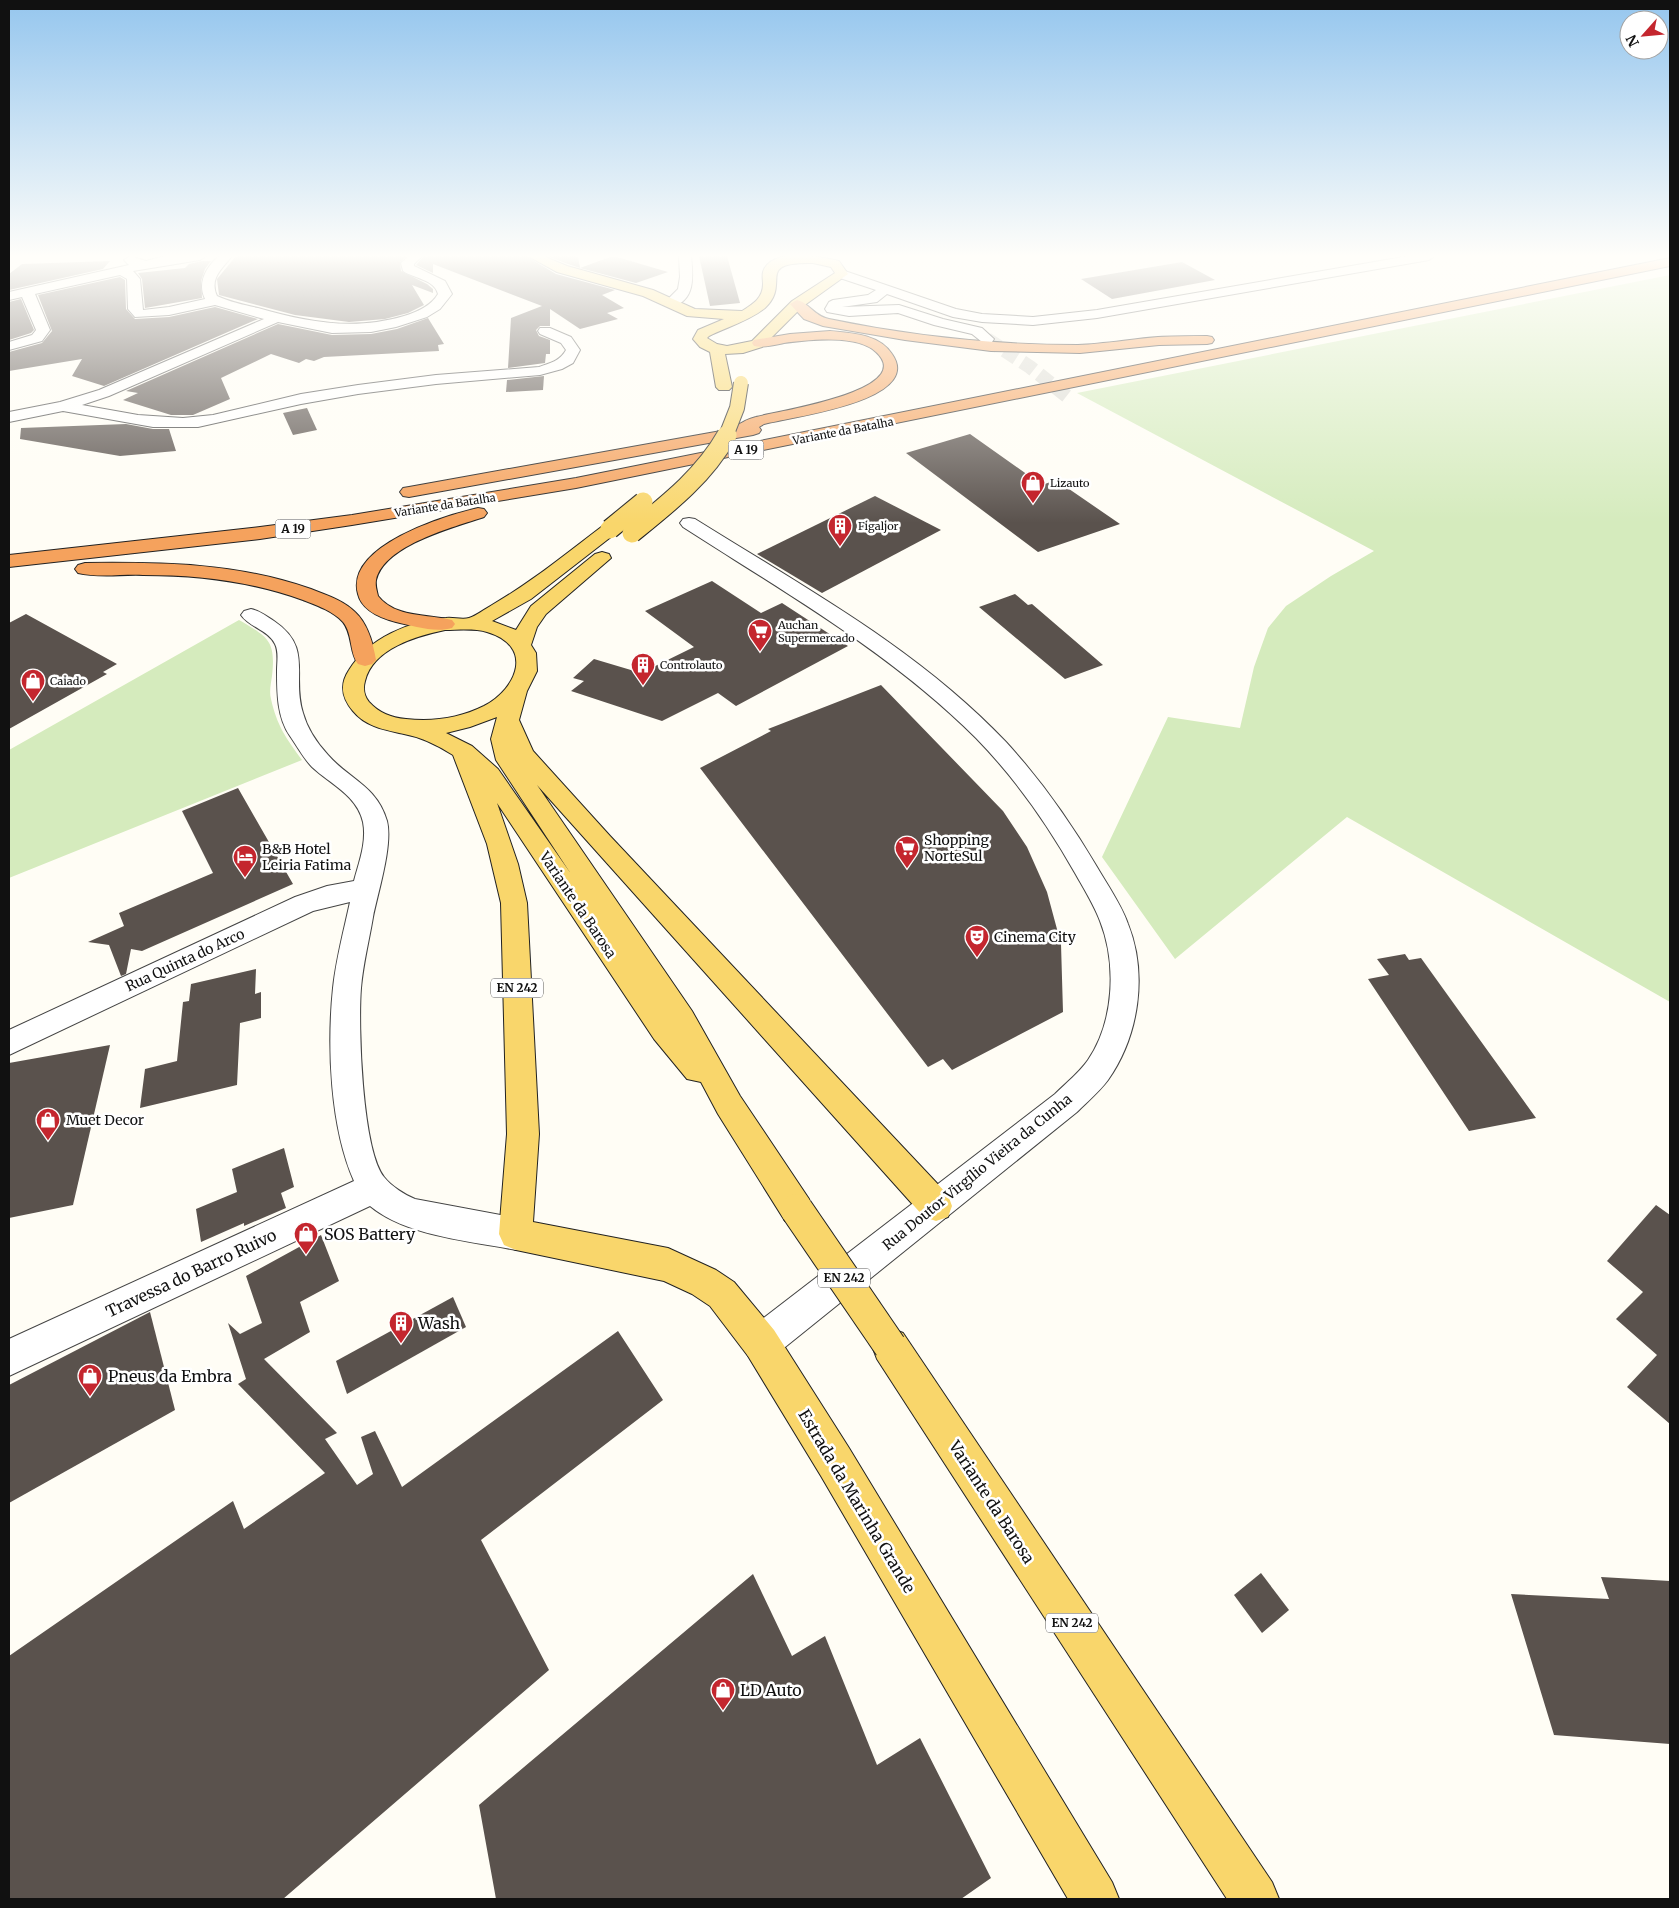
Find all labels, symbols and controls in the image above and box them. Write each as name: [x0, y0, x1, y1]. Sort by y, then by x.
north arrow: [1619, 10, 1669, 60]
text: N: [1622, 32, 1643, 50]
street label: Variante da Batalha: [791, 414, 895, 448]
road number: A 19: [728, 440, 764, 460]
shop icon: Lizauto: [1020, 470, 1046, 504]
place label: Lizauto: [1050, 476, 1090, 490]
street label: Variante da Batalha: [392, 490, 497, 520]
building icon: Figaljor: [827, 513, 853, 547]
place label: Figaljor: [858, 519, 899, 533]
road number: A 19: [276, 520, 310, 538]
supermarket icon: Auchan Supermercado: [747, 618, 773, 652]
place label: Auchan Supermercado: [777, 618, 855, 645]
building icon: Controlauto: [630, 652, 656, 686]
place label: Controlauto: [660, 658, 723, 672]
shop icon: Caiado: [20, 668, 46, 702]
place label: Caiado: [50, 674, 86, 688]
place label: Shopping NorteSul: [924, 831, 989, 865]
supermarket icon: Shopping NorteSul: [894, 835, 920, 869]
place label: B&B Hotel Leiria Fatima: [262, 840, 352, 874]
hotel icon: B&B Hotel Leiria Fatima: [232, 844, 258, 878]
street label: Variante da Barosa: [535, 847, 621, 962]
theatre icon: Cinema City: [964, 924, 990, 958]
street label: Rua Quinta do Arco: [123, 925, 247, 995]
place label: Cinema City: [994, 928, 1077, 946]
road number: EN 242: [491, 978, 543, 998]
street label: Rua Doutor Virgílio Vieira da Cunha: [879, 1090, 1076, 1254]
shop icon: Muet Decor: [35, 1107, 61, 1141]
place label: Muet Decor: [66, 1111, 144, 1129]
shop icon: SOS Battery: [293, 1221, 319, 1255]
place label: SOS Battery: [324, 1224, 416, 1244]
street label: Travessa do Barro Ruivo: [102, 1225, 280, 1321]
road number: EN 242: [818, 1268, 870, 1288]
building icon: Wash: [388, 1310, 414, 1344]
place label: Wash: [417, 1313, 461, 1333]
shop icon: Pneus da Embra: [77, 1363, 103, 1397]
place label: Pneus da Embra: [108, 1366, 232, 1386]
street label: Estrada da Marinha Grande: [794, 1406, 920, 1596]
street label: Variante da Barosa: [944, 1436, 1039, 1568]
road number: EN 242: [1046, 1614, 1098, 1632]
shop icon: LD Auto: [710, 1677, 736, 1711]
place label: LD Auto: [740, 1680, 802, 1700]

